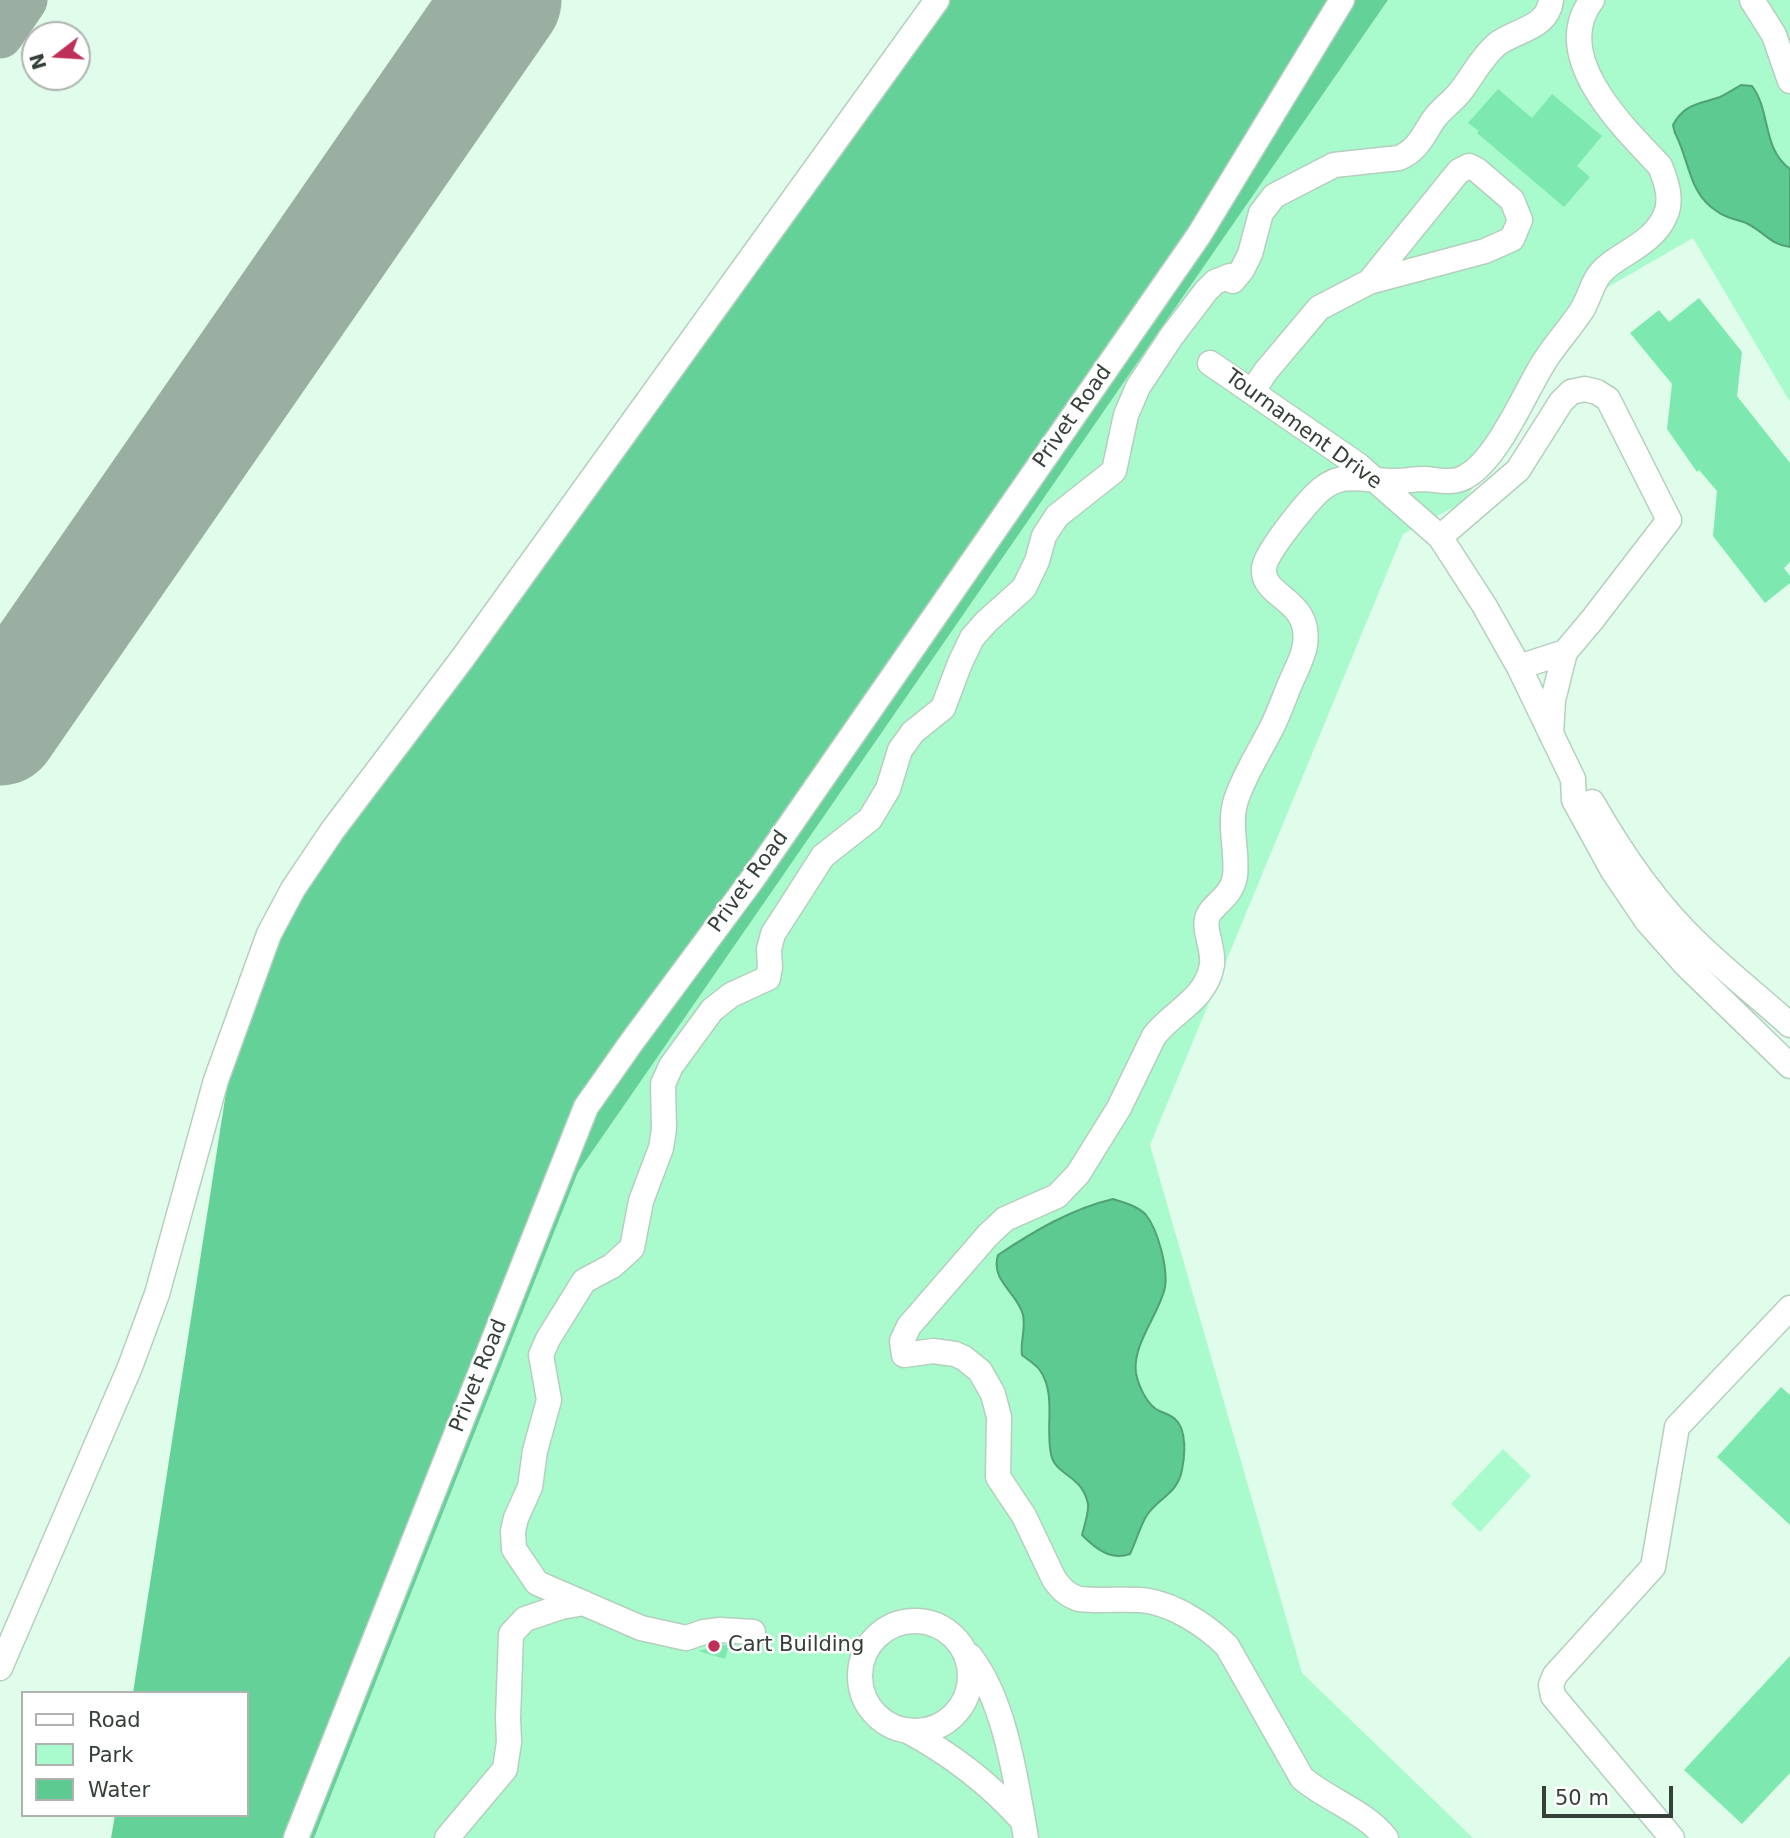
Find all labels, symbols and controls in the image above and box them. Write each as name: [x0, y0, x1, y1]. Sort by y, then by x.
north arrow: [21, 21, 91, 91]
text: N: [25, 51, 51, 72]
street label: Privet Road: [1028, 361, 1118, 473]
street label: Tournament Drive: [1220, 365, 1386, 495]
street label: Privet Road: [704, 826, 794, 938]
street label: Privet Road: [445, 1316, 513, 1436]
place label: Cart Building: [728, 1633, 864, 1659]
marker: Cart Building: [706, 1638, 722, 1654]
legend: [21, 1691, 248, 1817]
text: Road: [88, 1708, 141, 1732]
text: Park: [88, 1743, 133, 1767]
scale bar: [1545, 1772, 1676, 1816]
text: Water: [88, 1778, 150, 1802]
text: 50 m: [1555, 1786, 1609, 1810]

